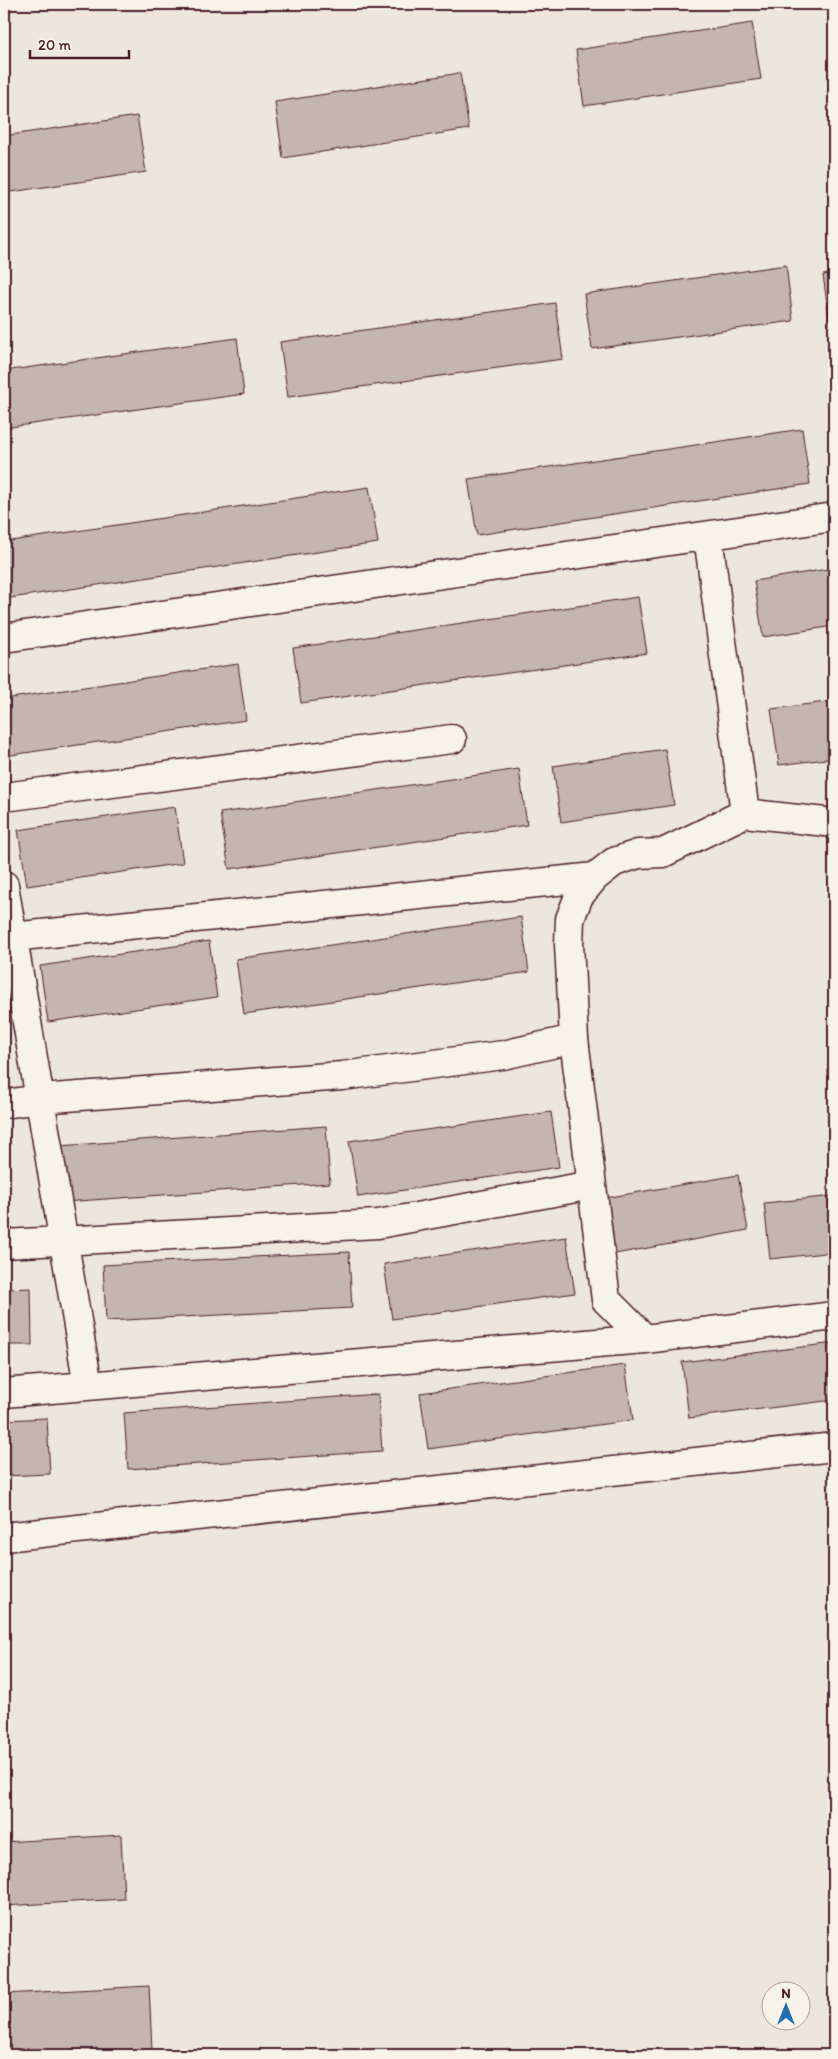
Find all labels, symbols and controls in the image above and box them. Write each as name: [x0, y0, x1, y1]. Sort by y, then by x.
scale bar: [30, 28, 129, 60]
text: 20 m: [38, 36, 72, 54]
north arrow: [760, 1982, 810, 2032]
text: N: [781, 1985, 791, 2002]

